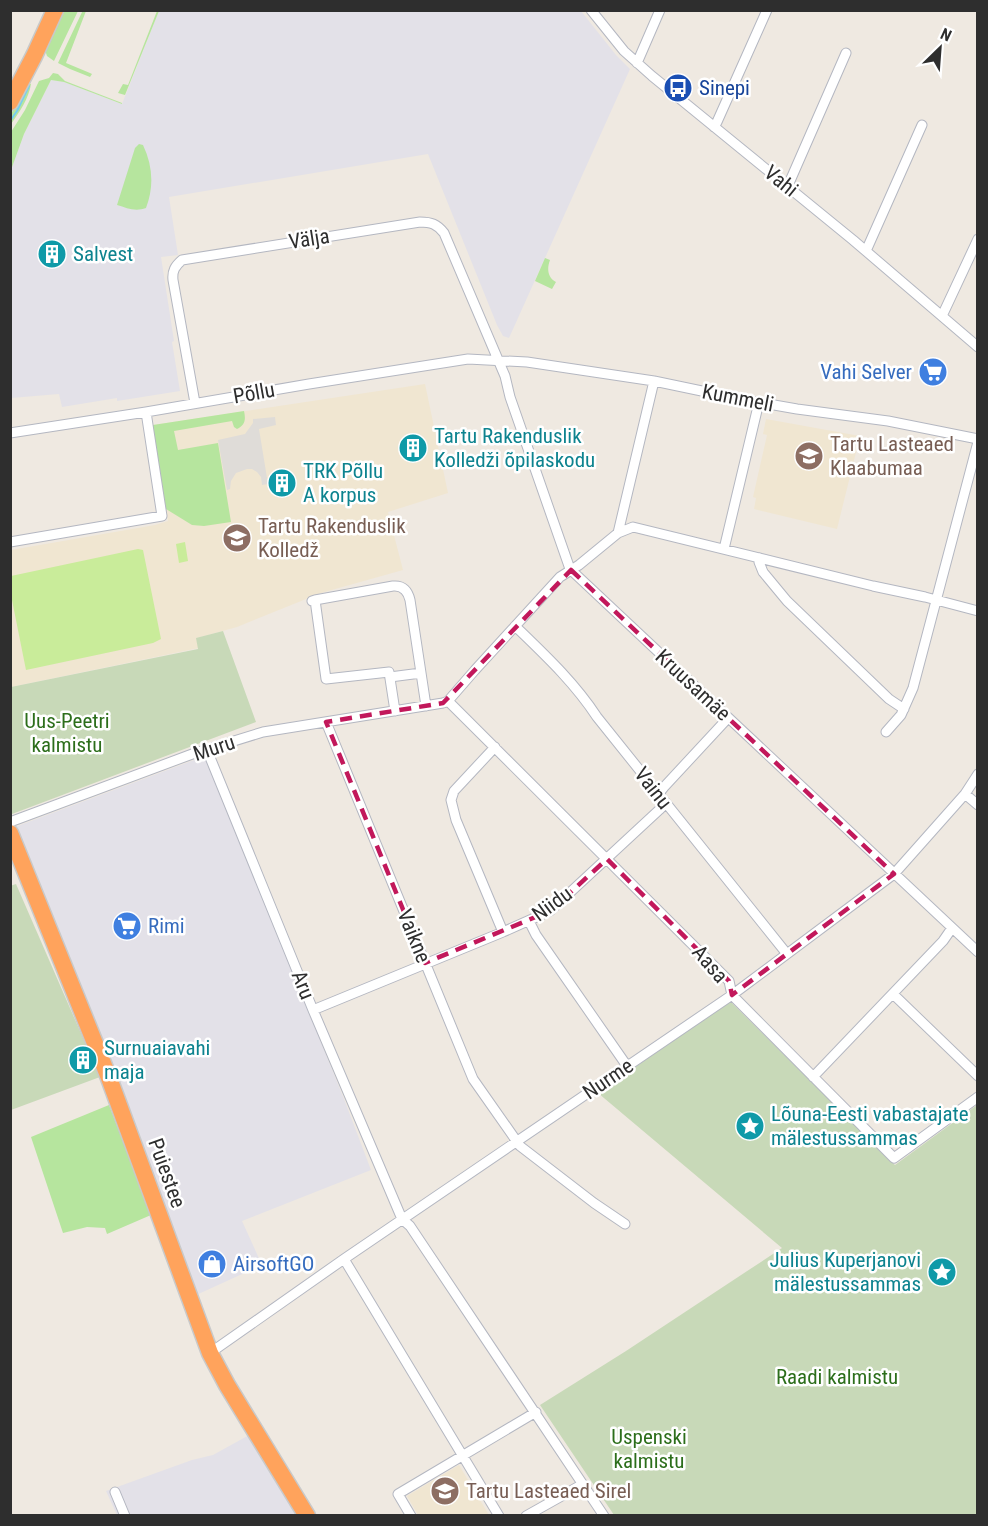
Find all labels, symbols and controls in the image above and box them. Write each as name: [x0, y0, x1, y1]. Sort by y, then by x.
north arrow: [910, 18, 970, 78]
text: N: [938, 24, 955, 46]
bus stop icon: Sinepi: [662, 72, 694, 104]
place label: Sinepi: [699, 76, 750, 100]
street label: Vahi: [759, 160, 803, 202]
street label: Välja: [287, 224, 331, 254]
building icon: Salvest: [36, 238, 68, 270]
place label: Salvest: [73, 242, 133, 266]
supermarket icon: Vahi Selver: [917, 356, 949, 388]
place label: Vahi Selver: [820, 360, 912, 384]
street label: Põllu: [231, 378, 277, 408]
street label: Kummeli: [700, 379, 776, 417]
place label: Tartu Rakenduslik Kolledži õpilaskodu: [434, 424, 595, 472]
building icon: Tartu Rakenduslik Kolledži õpilaskodu: [397, 432, 429, 464]
place label: Tartu Lasteaed Klaabumaa: [830, 432, 954, 480]
school or university icon: Tartu Lasteaed Klaabumaa: [793, 440, 825, 472]
place label: TRK Põllu A korpus: [303, 459, 383, 507]
building icon: TRK Põllu A korpus: [266, 467, 298, 499]
place label: Tartu Rakenduslik Kolledž: [258, 514, 406, 562]
school or university icon: Tartu Rakenduslik Kolledž: [221, 522, 253, 554]
street label: Kruusamäe: [651, 644, 735, 726]
park label: Uus-Peetri kalmistu: [24, 709, 110, 757]
street label: Muru: [190, 730, 238, 766]
street label: Vainu: [629, 762, 677, 814]
street label: Niidu: [527, 882, 577, 926]
street label: Vaikne: [392, 906, 436, 966]
supermarket icon: Rimi: [111, 910, 143, 942]
place label: Rimi: [148, 914, 185, 938]
street label: Aasa: [687, 940, 733, 988]
street label: Aru: [287, 967, 319, 1003]
place label: Surnuaiavahi maja: [104, 1036, 210, 1084]
building icon: Surnuaiavahi maja: [67, 1044, 99, 1076]
street label: Nurme: [578, 1054, 638, 1104]
place label: Lõuna-Eesti vabastajate mälestussammas: [771, 1102, 969, 1150]
place icon: Lõuna-Eesti vabastajate mälestussammas: [734, 1110, 766, 1142]
street label: Puiestee: [143, 1135, 191, 1211]
shop icon: AirsoftGO: [196, 1248, 228, 1280]
place label: Julius Kuperjanovi mälestussammas: [769, 1248, 921, 1296]
place label: AirsoftGO: [233, 1252, 314, 1276]
place icon: Julius Kuperjanovi mälestussammas: [926, 1256, 958, 1288]
park label: Raadi kalmistu: [776, 1365, 898, 1389]
park label: Uspenski kalmistu: [611, 1425, 687, 1473]
school or university icon: Tartu Lasteaed Sirel: [429, 1475, 461, 1507]
place label: Tartu Lasteaed Sirel: [466, 1479, 631, 1503]

